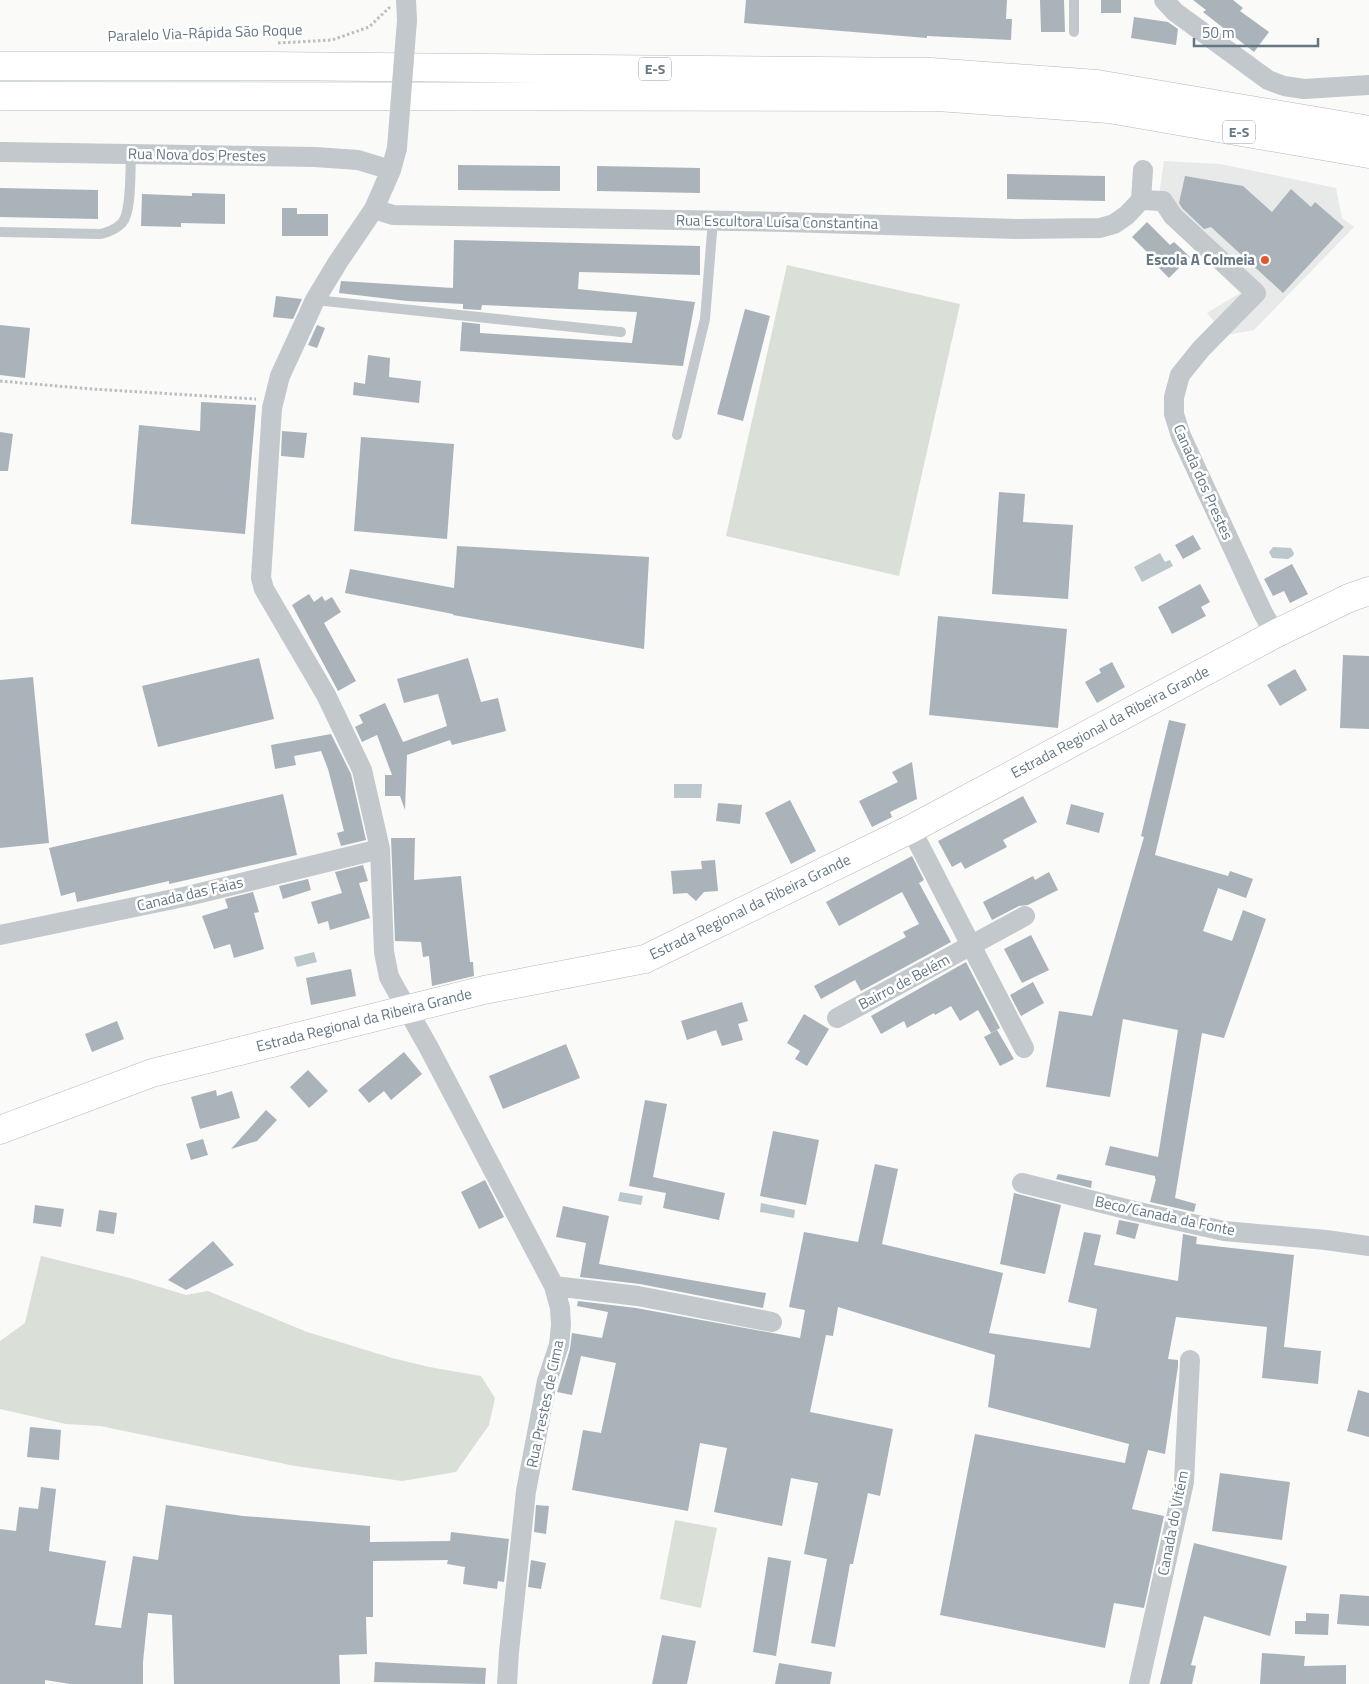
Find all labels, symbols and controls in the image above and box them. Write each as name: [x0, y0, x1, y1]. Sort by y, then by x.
scale bar: [1194, 15, 1318, 47]
street label: Paralelo Via-Rápida São Roque: [107, 18, 303, 47]
text: 50 m: [1202, 21, 1235, 44]
road number: E-S: [639, 58, 671, 80]
road number: E-S: [1223, 120, 1255, 144]
street label: Rua Nova dos Prestes: [128, 142, 266, 167]
street label: Rua Escultora Luísa Constantina: [676, 208, 879, 235]
place label: Escola A Colmeia: [1146, 248, 1255, 271]
marker: Escola A Colmeia: [1259, 254, 1271, 266]
street label: Canada dos Prestes: [1168, 420, 1239, 543]
street label: Estrada Regional da Ribeira Grande: [1007, 659, 1213, 784]
street label: Estrada Regional da Ribeira Grande: [645, 848, 854, 965]
street label: Canada das Faias: [134, 870, 245, 917]
street label: Bairro de Belém: [854, 948, 954, 1015]
street label: Estrada Regional da Ribeira Grande: [254, 982, 474, 1057]
street label: Beco/Canada da Fonte: [1093, 1189, 1237, 1242]
street label: Rua Prestes de Cima: [520, 1338, 569, 1470]
street label: Canada do Vitém: [1151, 1468, 1194, 1577]

